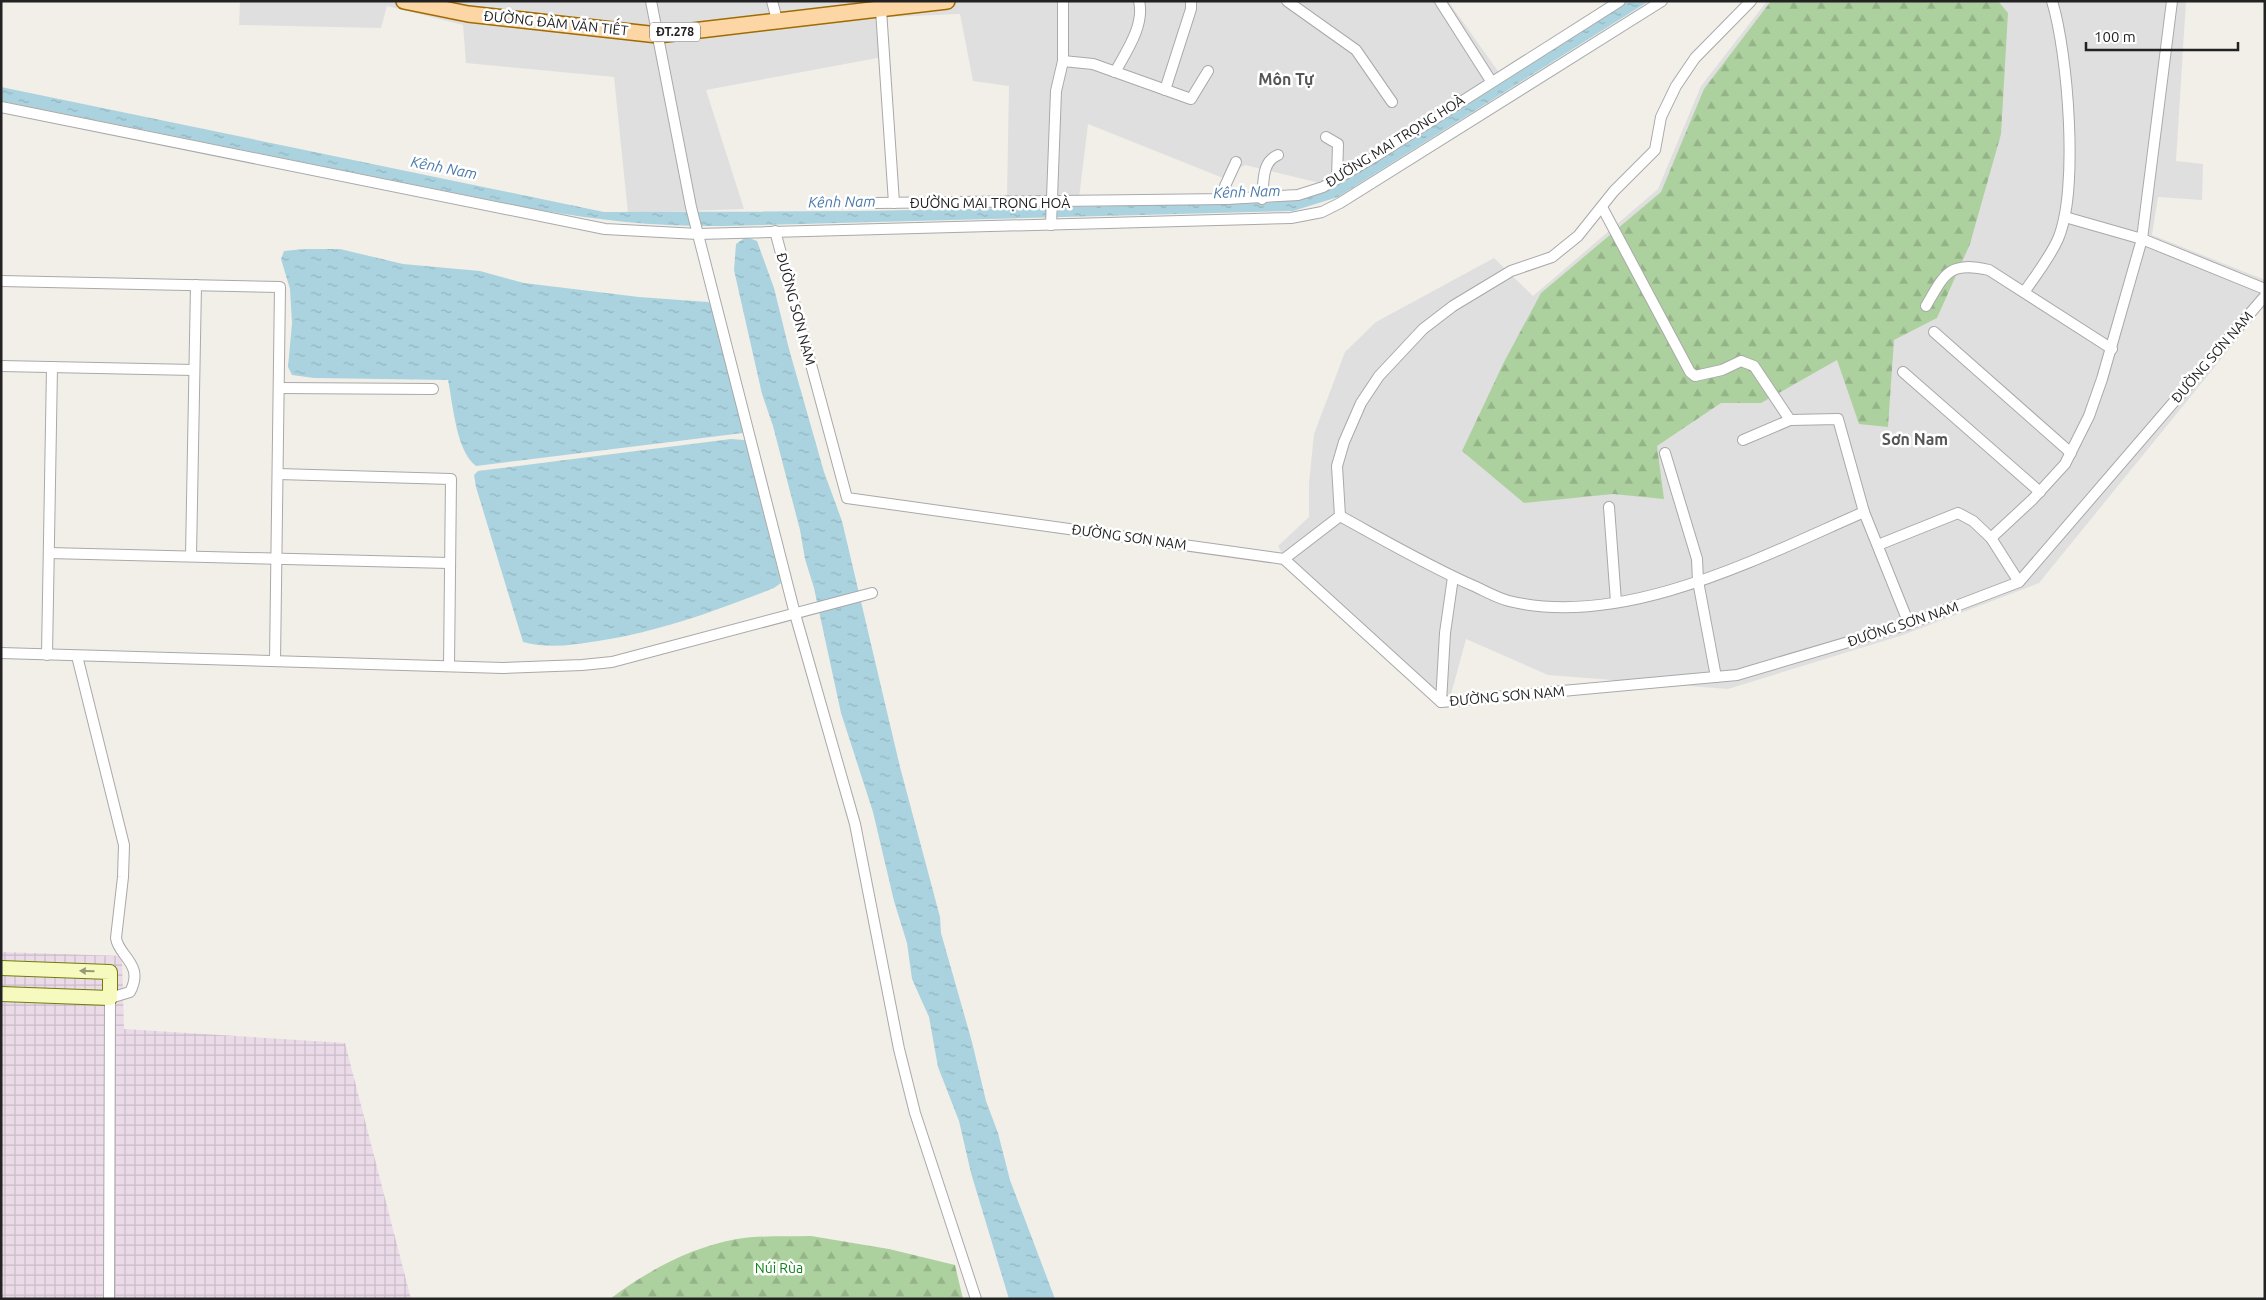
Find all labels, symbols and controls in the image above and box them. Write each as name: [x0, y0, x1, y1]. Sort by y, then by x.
street label: ĐƯỜNG ĐÀM VĂN TIẾT: [483, 3, 630, 39]
scale bar: [2086, 20, 2238, 52]
road number: ĐT.278: [650, 22, 700, 42]
text: 100 m: [2094, 28, 2136, 45]
district label: Môn Tự: [1258, 70, 1315, 88]
street label: ĐƯỜNG MAI TRỌNG HOÀ: [1322, 90, 1467, 190]
water label: Kênh Nam: [409, 153, 479, 182]
water label: Kênh Nam: [1213, 182, 1281, 201]
water label: Kênh Nam: [808, 192, 876, 211]
street label: ĐƯỜNG MAI TRỌNG HOÀ: [910, 194, 1070, 211]
street label: ĐƯỜNG SƠN NAM: [773, 251, 820, 367]
street label: ĐƯỜNG SƠN NAM: [2167, 307, 2256, 406]
district label: Sơn Nam: [1882, 430, 1948, 448]
street label: ĐƯỜNG SƠN NAM: [1071, 520, 1188, 553]
street label: ĐƯỜNG SƠN NAM: [1845, 597, 1961, 650]
street label: ĐƯỜNG SƠN NAM: [1448, 682, 1565, 709]
one-way arrow: [79, 967, 95, 975]
park label: Núi Rùa: [755, 1260, 803, 1276]

